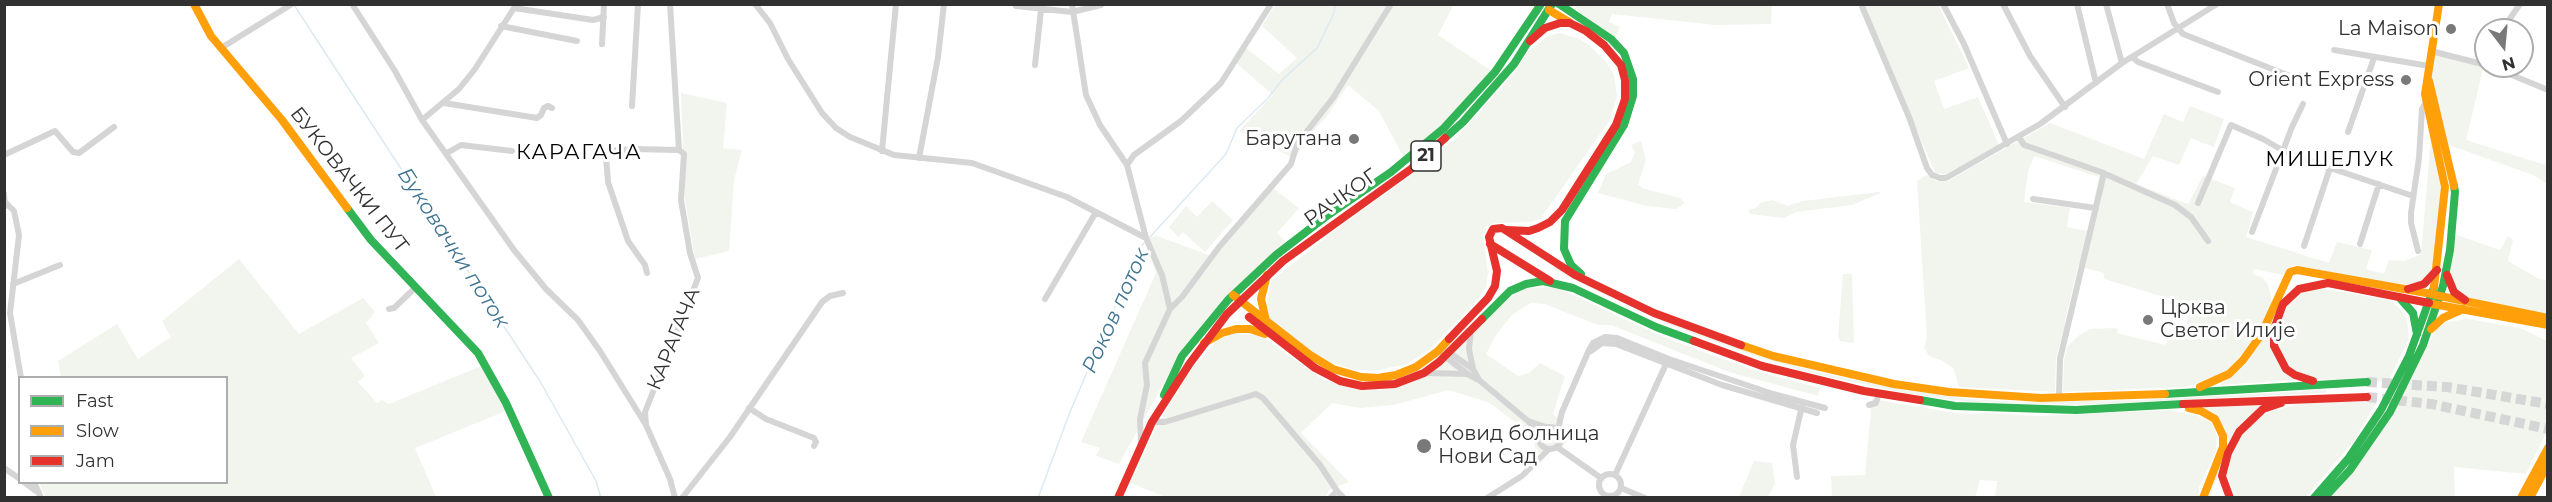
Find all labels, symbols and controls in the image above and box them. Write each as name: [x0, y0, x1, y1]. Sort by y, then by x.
place label: La Maison: [2338, 17, 2439, 41]
north arrow: [2474, 18, 2534, 78]
marker: La Maison: [2444, 22, 2458, 36]
text: N: [2500, 53, 2517, 75]
place label: Orient Express: [2248, 68, 2394, 92]
marker: Orient Express: [2399, 73, 2413, 87]
street label: БУКОВАЧКИ ПУТ: [285, 102, 413, 258]
place label: Барутана: [1245, 127, 1342, 151]
marker: Барутана: [1347, 132, 1361, 146]
district label: КАРАГАЧА: [516, 140, 642, 166]
road number: 21: [1411, 141, 1441, 171]
district label: МИШЕЛУК: [2265, 147, 2395, 173]
water label: Буковачки поток: [392, 163, 514, 333]
street label: РАЧКОГ: [1300, 164, 1382, 232]
water label: Роков поток: [1077, 245, 1155, 377]
street label: КАРАГАЧА: [643, 284, 705, 394]
place label: Црква Светог Илије: [2160, 296, 2296, 343]
marker: Црква Светог Илије: [2141, 313, 2155, 327]
legend: [18, 376, 228, 484]
text: Fast: [76, 390, 114, 412]
text: Slow: [76, 420, 119, 442]
place label: Ковид болница Нови Сад: [1438, 422, 1599, 469]
marker: Ковид болница Нови Сад: [1415, 437, 1433, 455]
text: Jam: [76, 450, 115, 472]

